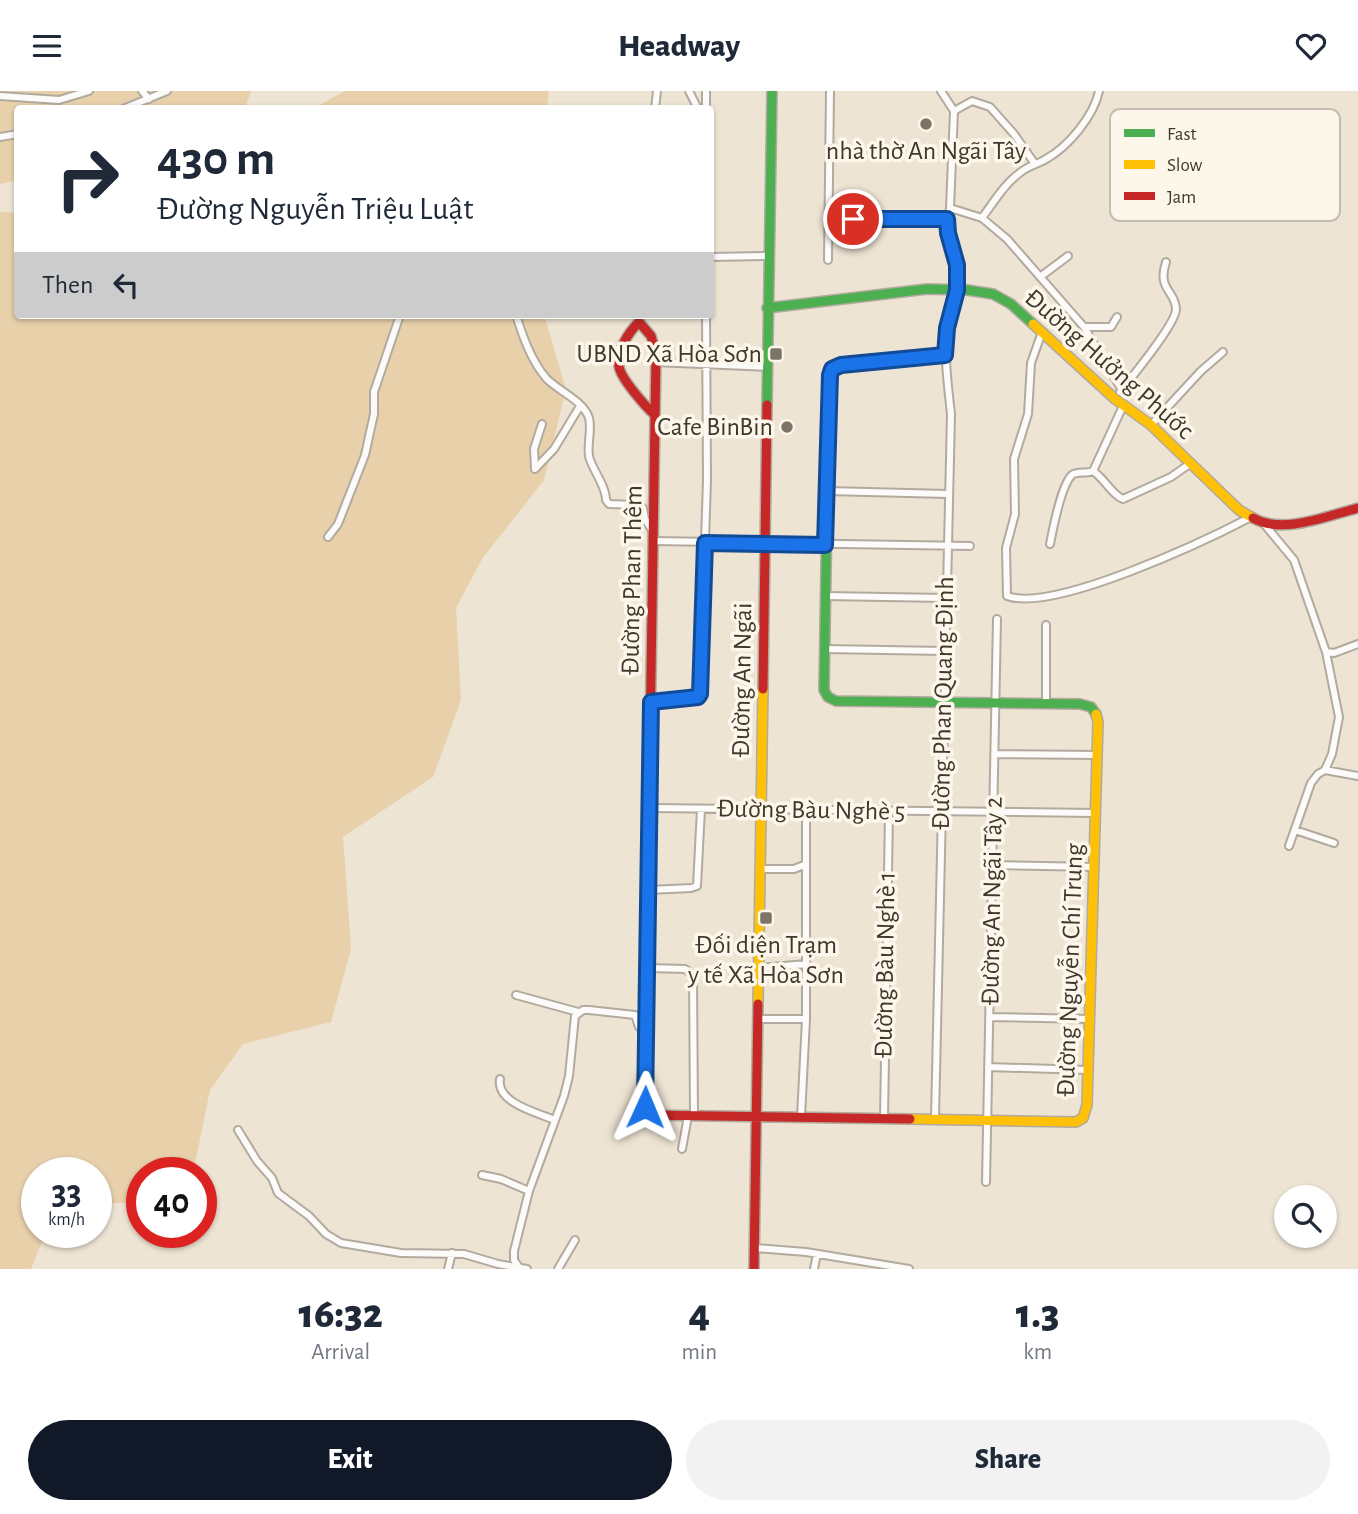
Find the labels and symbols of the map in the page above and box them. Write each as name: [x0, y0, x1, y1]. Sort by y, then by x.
legend: [1110, 109, 1340, 221]
marker: nhà thờ An Ngãi Tây: [918, 116, 934, 132]
text: Fast: [1167, 125, 1197, 144]
place label: nhà thờ An Ngãi Tây: [826, 138, 1026, 164]
text: Slow: [1167, 156, 1203, 175]
text: Jam: [1167, 188, 1196, 207]
pin: [823, 189, 883, 249]
street label: Đường Hưởng Phước: [1020, 284, 1198, 444]
place label: UBND Xã Hòa Sơn: [577, 341, 762, 367]
marker: UBND Xã Hòa Sơn: [768, 346, 784, 362]
place label: Cafe BinBin: [657, 414, 773, 440]
marker: Cafe BinBin: [779, 419, 795, 435]
street label: Đường Phan Thêm: [617, 485, 647, 675]
street label: Đường Phan Quang Định: [928, 576, 958, 830]
street label: Đường An Ngãi: [728, 602, 756, 758]
street label: Đường Bàu Nghè 5: [717, 795, 905, 825]
street label: Đường An Ngãi Tây 2: [977, 796, 1007, 1006]
street label: Đường Nguyễn Chí Trung: [1052, 842, 1087, 1097]
street label: Đường Bàu Nghè 1: [870, 872, 900, 1058]
marker: Đối diện Trạm y tế Xã Hòa Sơn: [758, 910, 774, 926]
place label: Đối diện Trạm y tế Xã Hòa Sơn: [687, 932, 844, 988]
position arrow: [608, 1070, 682, 1144]
speed limit sign: 40: [126, 1157, 217, 1248]

